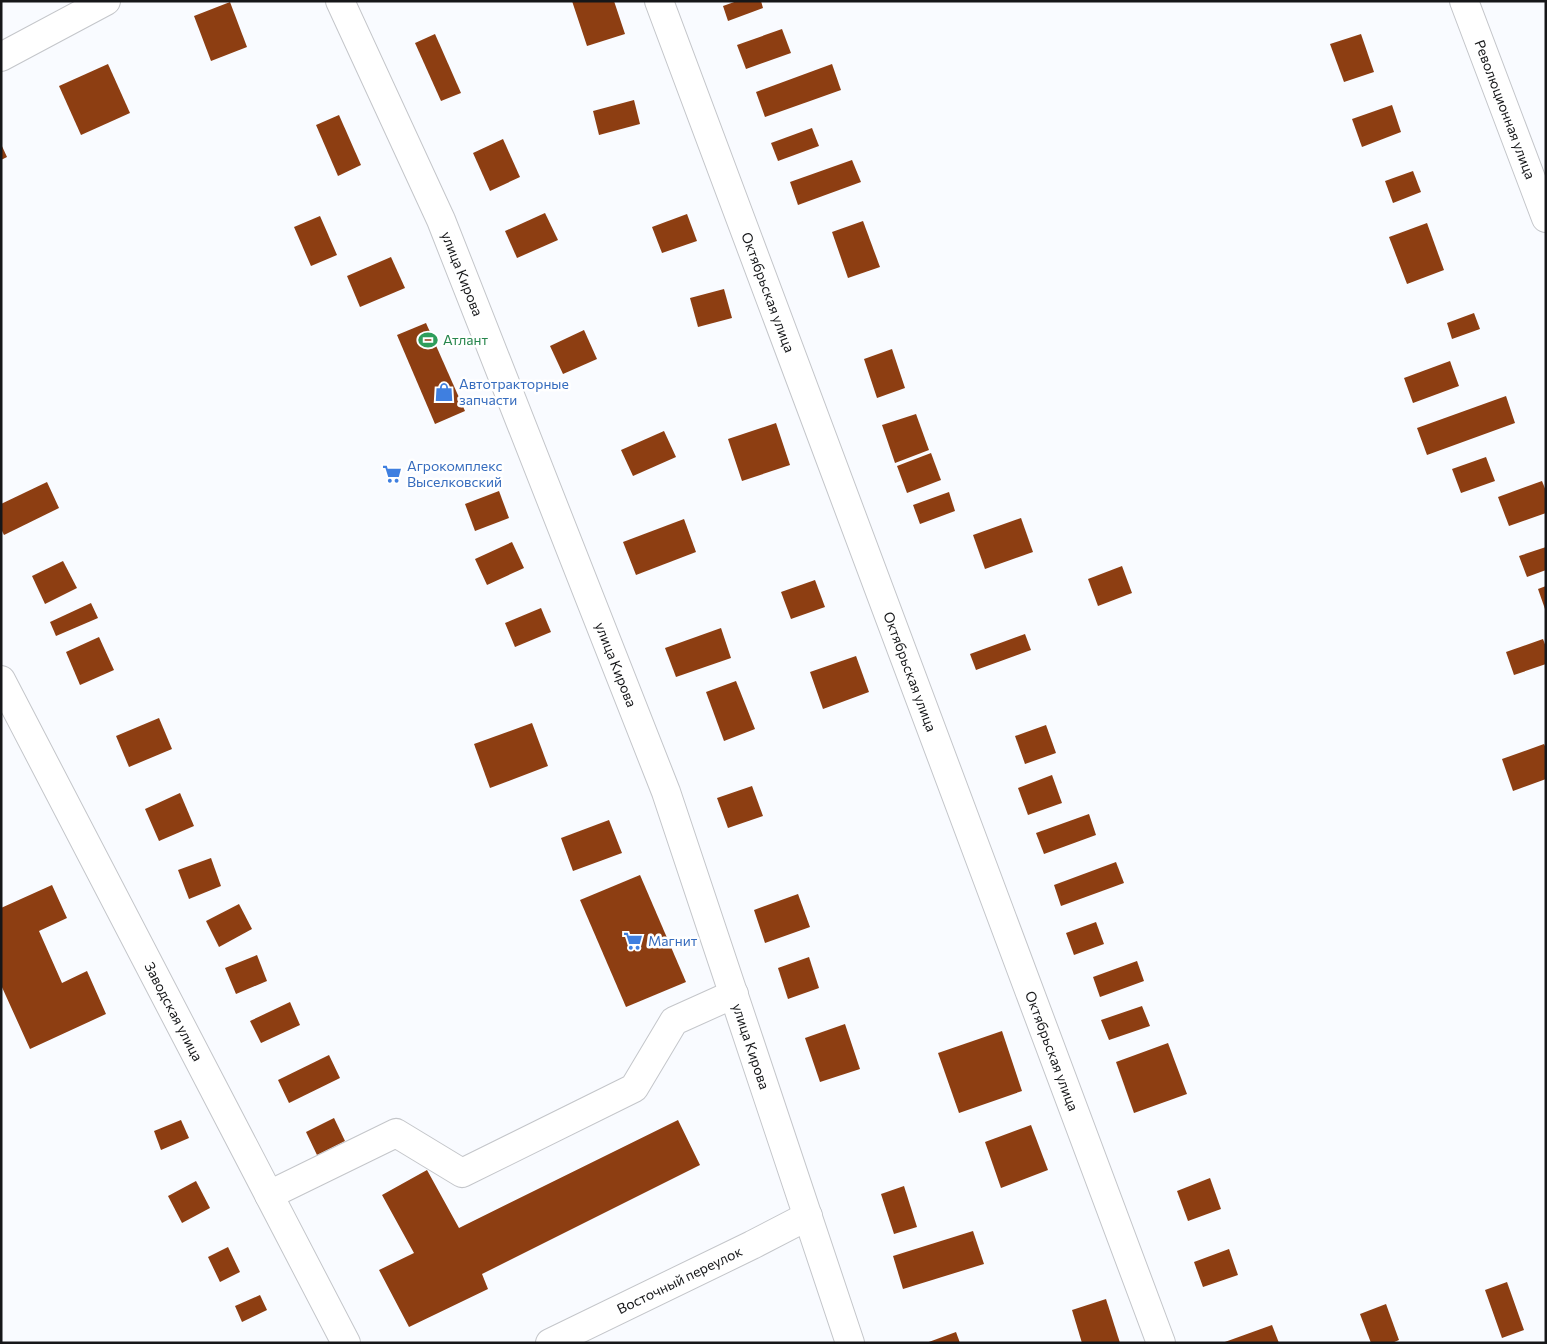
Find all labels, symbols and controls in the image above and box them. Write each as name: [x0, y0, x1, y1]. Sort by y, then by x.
street label: Революционная улица: [1471, 37, 1539, 181]
street label: улица Кирова: [438, 229, 487, 318]
street label: Октябрьская улица: [738, 230, 799, 355]
sports icon: Атлант: [417, 329, 439, 351]
place label: Атлант: [443, 331, 489, 348]
place label: Автотракторные запчасти: [459, 375, 569, 408]
shop icon: Автотракторные запчасти: [433, 381, 455, 403]
place label: Агрокомплекс Выселковский: [407, 457, 502, 490]
supermarket icon: Агрокомплекс Выселковский: [381, 463, 403, 485]
street label: Октябрьская улица: [880, 609, 941, 734]
street label: улица Кирова: [592, 620, 641, 709]
supermarket icon: Магнит: [622, 930, 644, 952]
place label: Магнит: [648, 932, 698, 949]
street label: Заводская улица: [141, 959, 207, 1064]
street label: Октябрьская улица: [1022, 988, 1082, 1113]
street label: улица Кирова: [729, 1001, 774, 1091]
street label: Восточный переулок: [614, 1242, 745, 1317]

